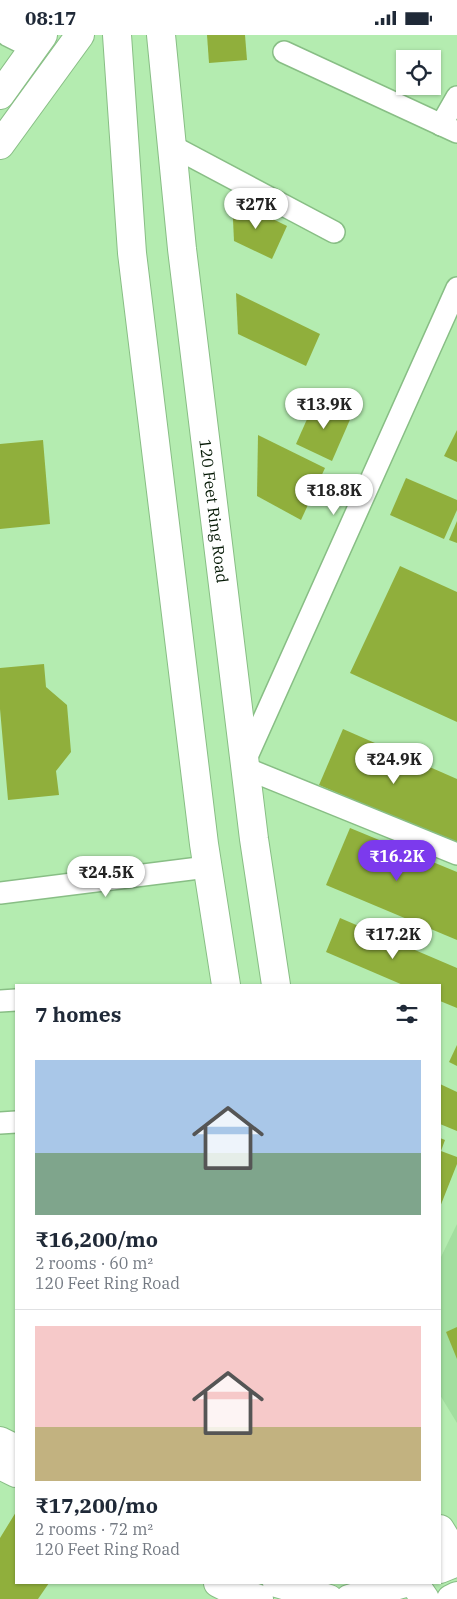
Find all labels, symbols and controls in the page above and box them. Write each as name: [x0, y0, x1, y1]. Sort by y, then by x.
text: 08:17: [25, 6, 76, 30]
map controls: [396, 50, 441, 95]
button: locate: [396, 50, 441, 95]
pin: ₹27K: [226, 187, 286, 230]
text: ₹27K: [235, 194, 277, 214]
pin: ₹13.9K: [283, 387, 365, 430]
text: ₹13.9K: [296, 394, 352, 414]
street label: 120 Feet Ring Road: [195, 438, 233, 585]
pin: ₹18.8K: [293, 473, 375, 516]
text: ₹18.8K: [306, 480, 362, 500]
pin: ₹24.9K: [353, 743, 435, 785]
text: ₹24.9K: [366, 749, 422, 769]
pin: ₹16.2K: [356, 839, 438, 882]
text: ₹16.2K: [369, 846, 425, 866]
pin: ₹24.5K: [65, 855, 147, 898]
text: ₹24.5K: [78, 862, 134, 882]
pin: ₹17.2K: [352, 917, 434, 960]
text: ₹17.2K: [365, 924, 421, 944]
text: 7 homes: [35, 1000, 121, 1028]
icon: filters: [393, 1000, 421, 1028]
icon: home: [183, 1093, 273, 1183]
text: ₹16,200/mo: [35, 1225, 158, 1253]
text: 2 rooms · 60 m²: [35, 1253, 153, 1273]
text: 120 Feet Ring Road: [35, 1273, 180, 1293]
icon: home: [183, 1358, 273, 1448]
text: ₹17,200/mo: [35, 1491, 158, 1519]
text: 2 rooms · 72 m²: [35, 1519, 153, 1539]
text: 120 Feet Ring Road: [35, 1539, 180, 1559]

